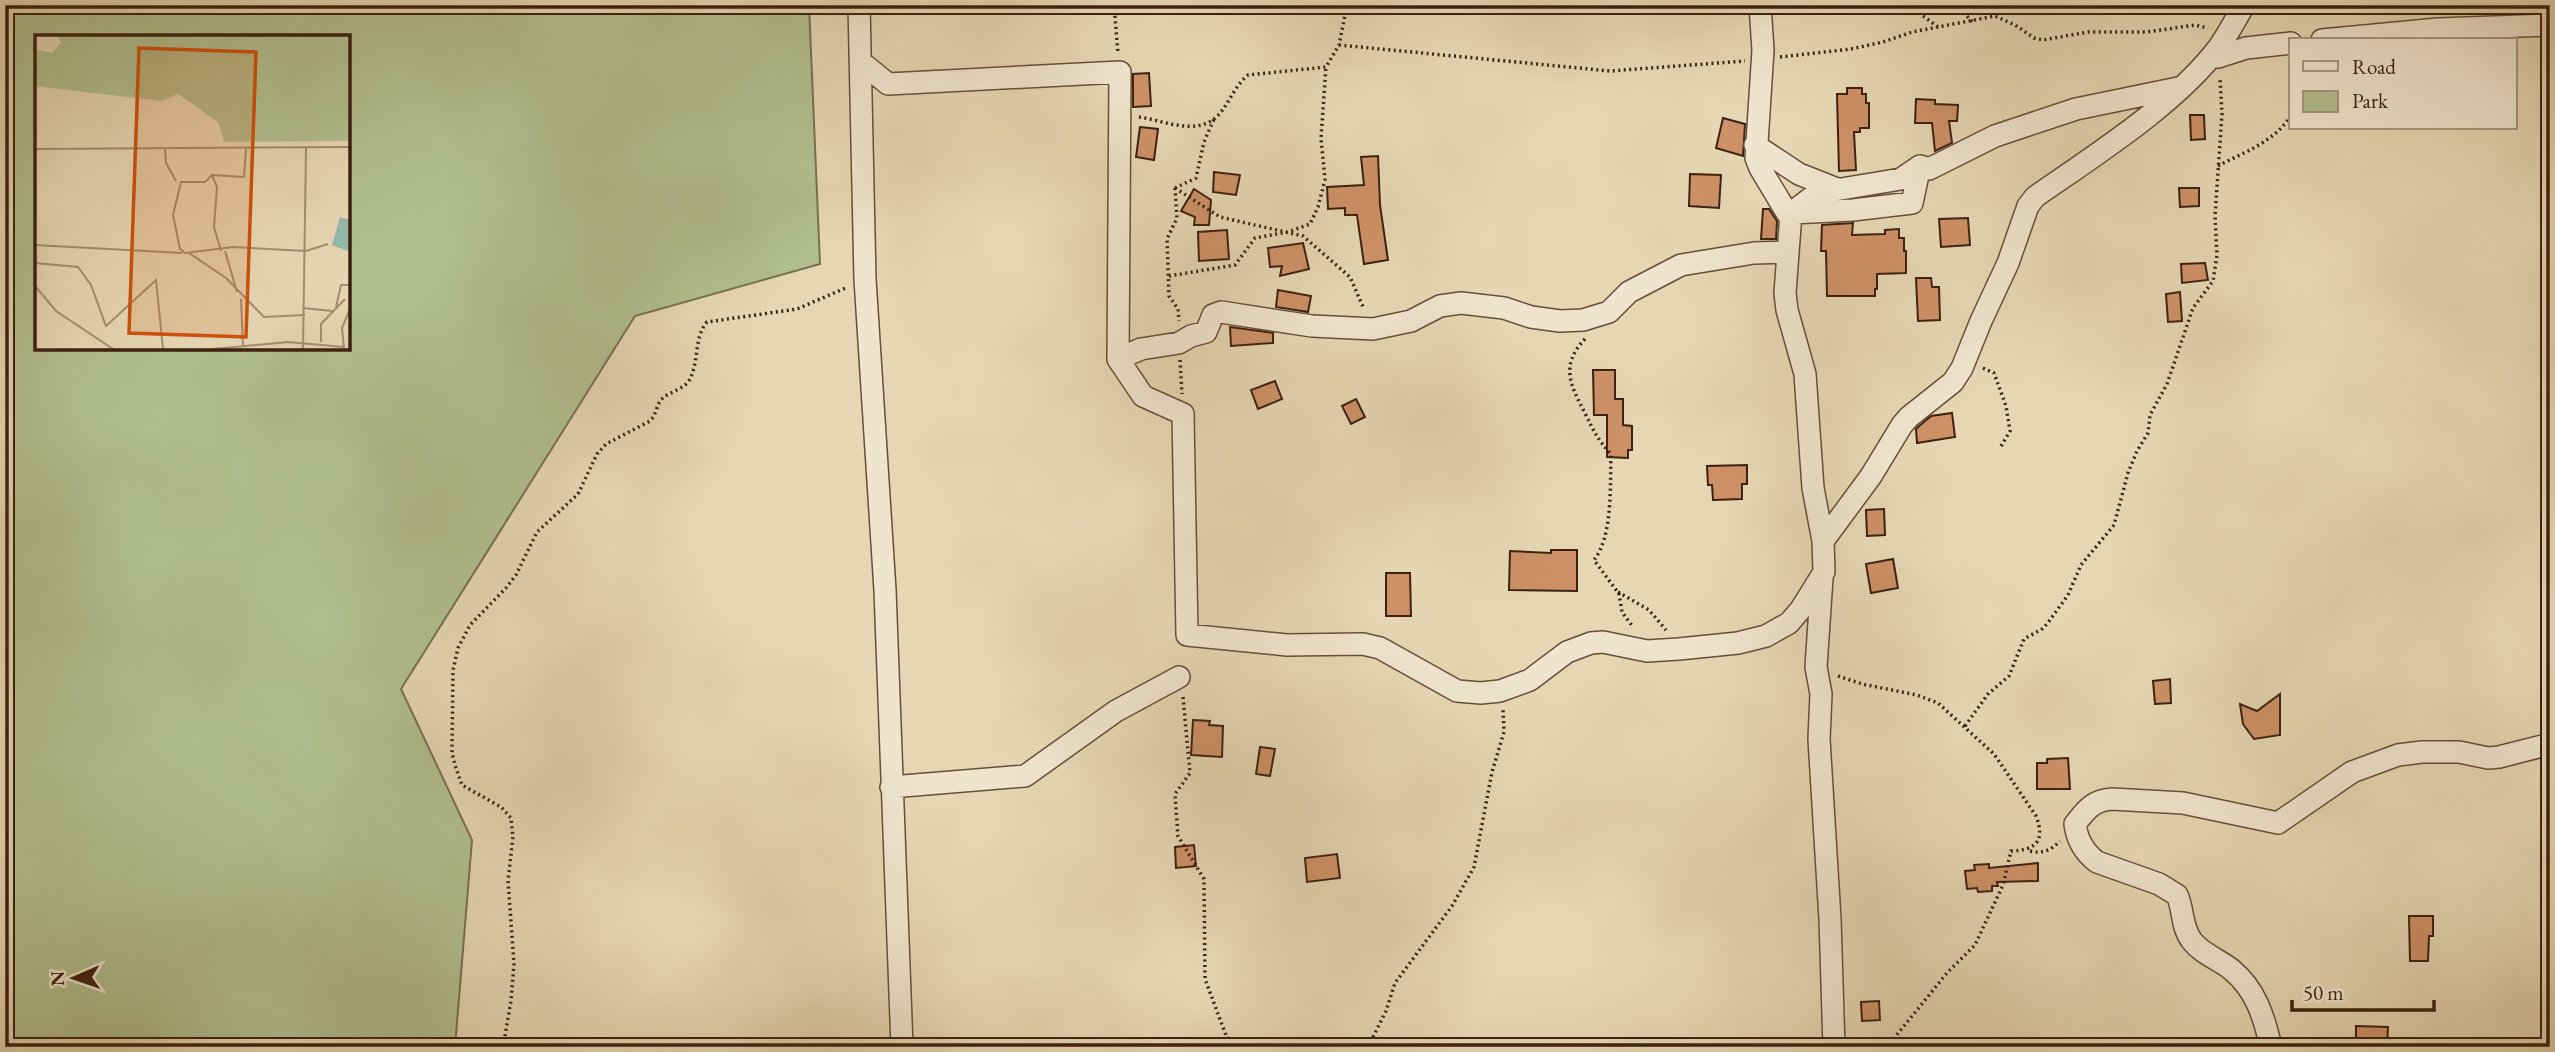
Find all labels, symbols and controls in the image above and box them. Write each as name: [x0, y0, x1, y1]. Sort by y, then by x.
inset map: [35, 35, 350, 350]
legend: [2289, 38, 2516, 130]
text: Road: [2352, 53, 2396, 80]
text: Park: [2352, 87, 2389, 114]
north arrow: [38, 944, 108, 1014]
scale bar: [2292, 968, 2434, 1012]
text: N: [45, 970, 70, 987]
text: 50 m: [2303, 979, 2344, 1006]

